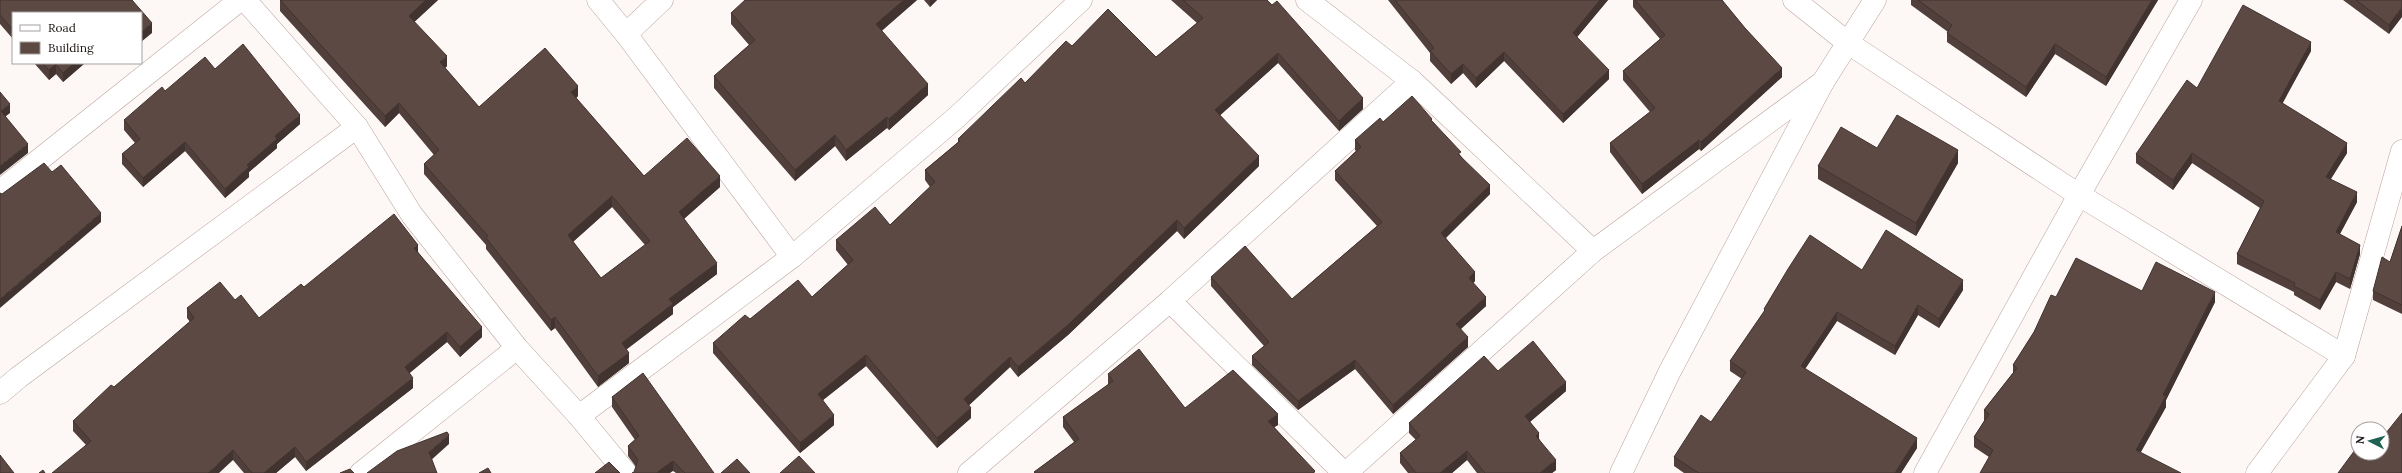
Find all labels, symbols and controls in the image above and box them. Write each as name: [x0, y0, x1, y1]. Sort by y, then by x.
legend: [12, 12, 142, 64]
text: Road: [48, 20, 76, 35]
text: Building: [48, 40, 94, 55]
north arrow: [2350, 421, 2390, 461]
text: N: [2353, 435, 2368, 445]

